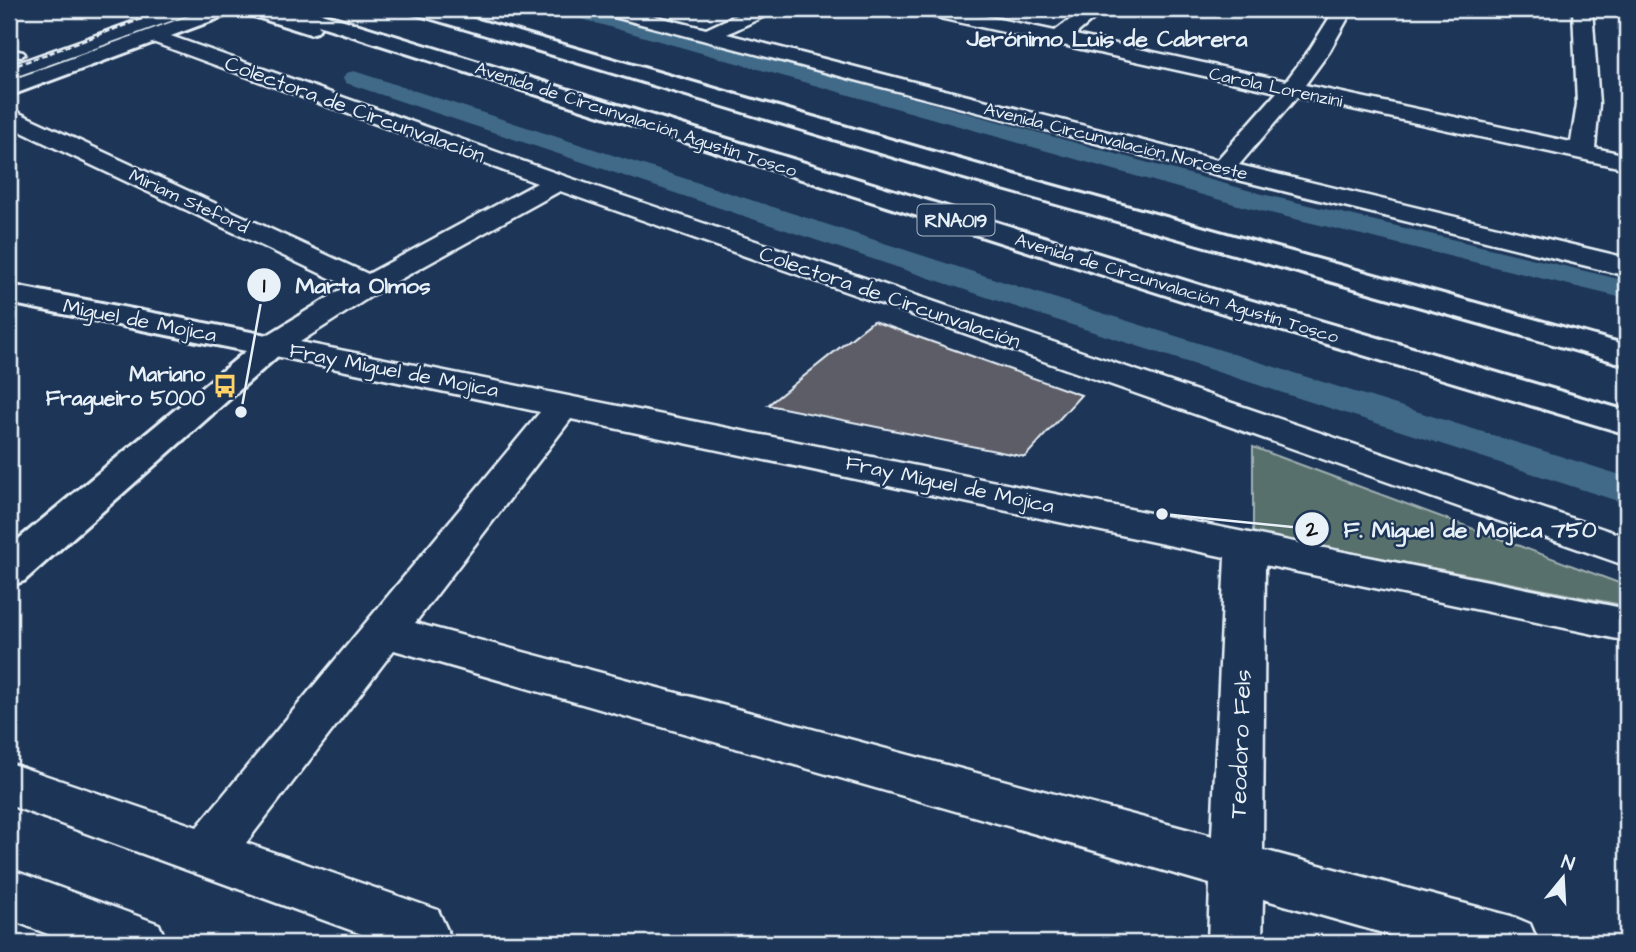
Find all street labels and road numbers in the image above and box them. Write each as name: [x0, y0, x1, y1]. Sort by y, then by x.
street label: Colectora de Circunvalación: [221, 49, 489, 170]
street label: Avenida de Circunvalación Agustín Tosco: [471, 56, 800, 184]
street label: Carola Lorenzini: [1207, 61, 1345, 114]
street label: Avenida Circunvalación Noroeste: [981, 97, 1251, 186]
street label: Miriam Steford: [125, 163, 253, 240]
road number: RNA019: [918, 204, 995, 235]
street label: Avenida de Circunvalación Agustín Tosco: [1012, 227, 1342, 351]
street label: Colectora de Circunvalación: [755, 239, 1024, 356]
street label: Miguel de Mojica: [60, 291, 219, 352]
street label: Fray Miguel de Mojica: [286, 336, 501, 407]
street label: Fray Miguel de Mojica: [843, 448, 1057, 523]
street label: Teodoro Fels: [1221, 669, 1261, 819]

